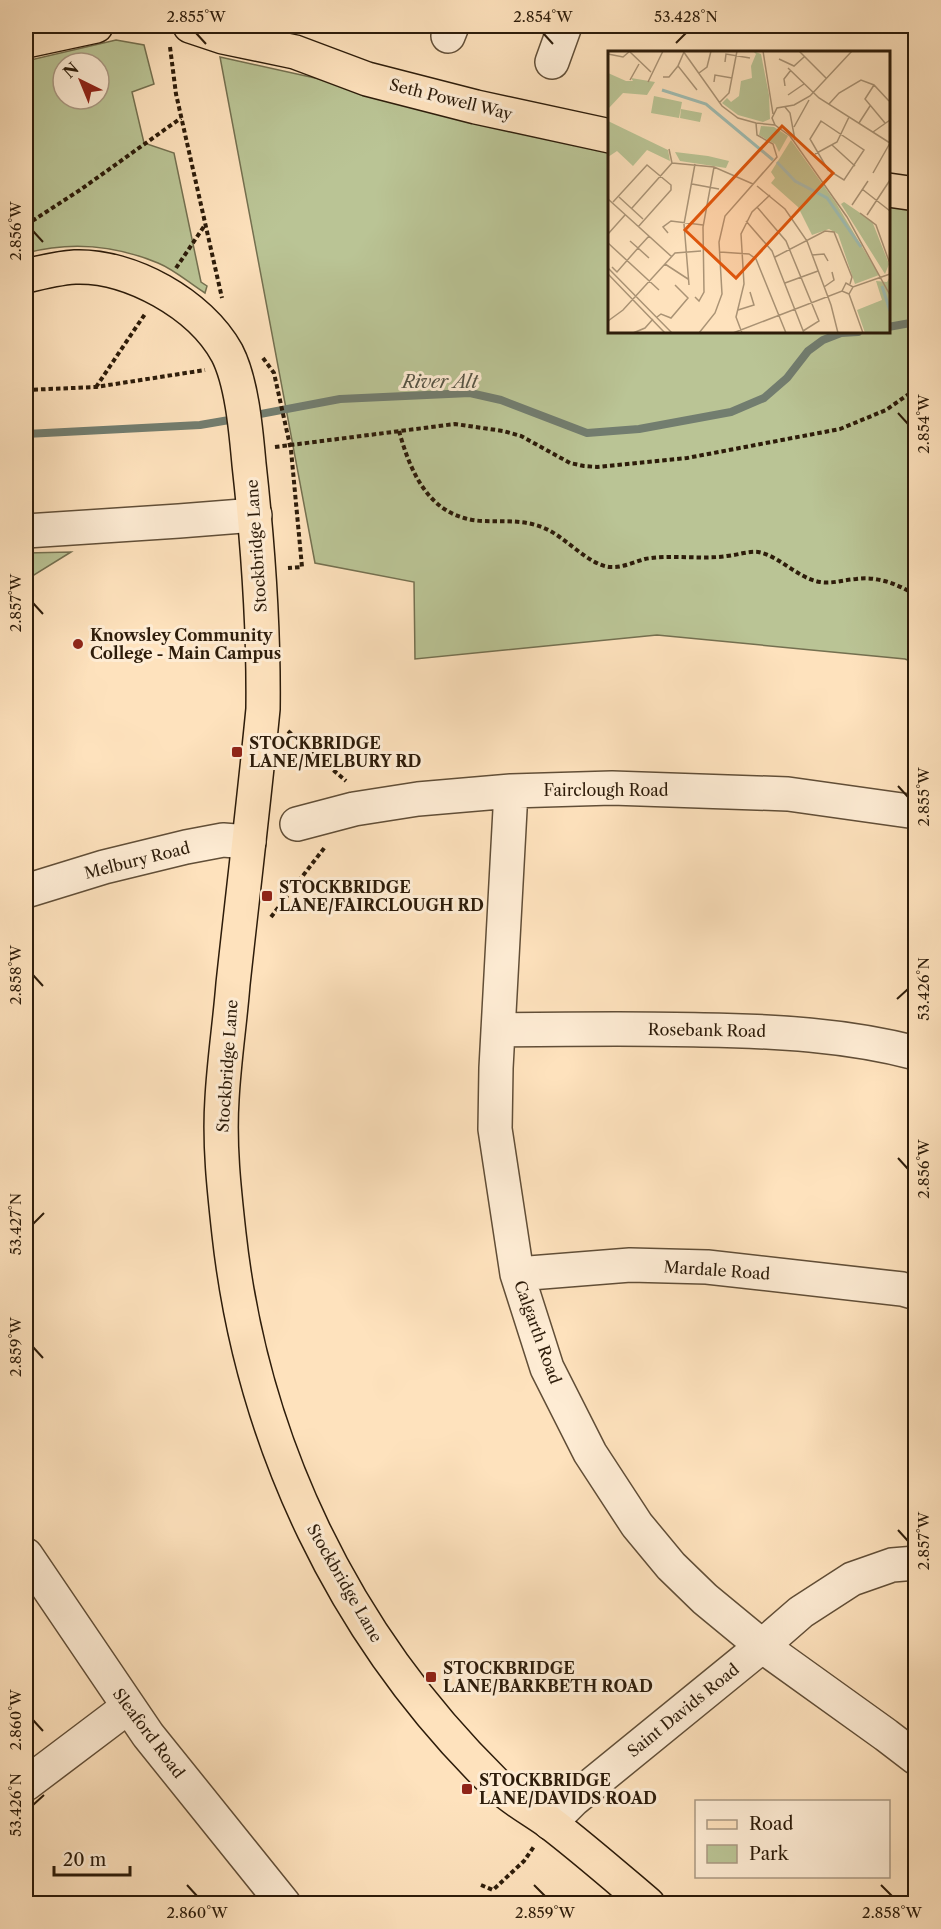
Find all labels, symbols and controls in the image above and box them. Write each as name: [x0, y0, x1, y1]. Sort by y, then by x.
text: 2.855°W: [166, 7, 226, 26]
text: 2.854°W: [513, 7, 573, 26]
text: 53.428°N: [654, 7, 718, 26]
north arrow: [51, 51, 111, 111]
inset map: [608, 51, 890, 333]
text: N: [59, 58, 83, 82]
street label: Seth Powell Way: [387, 74, 516, 124]
text: 2.856°W: [6, 201, 25, 261]
water label: River Alt: [400, 371, 479, 393]
text: 2.854°W: [914, 394, 933, 454]
street label: Stockbridge Lane: [241, 479, 271, 613]
text: 2.857°W: [6, 573, 25, 632]
place label: Knowsley Community College - Main Campus: [90, 625, 281, 663]
marker: Knowsley Community College - Main Campus: [71, 637, 85, 651]
place label: STOCKBRIDGE LANE/MELBURY RD: [249, 733, 422, 771]
marker: STOCKBRIDGE LANE/MELBURY RD: [230, 745, 244, 759]
text: 2.855°W: [914, 767, 933, 827]
street label: Fairclough Road: [544, 780, 669, 800]
street label: Melbury Road: [82, 837, 192, 883]
place label: STOCKBRIDGE LANE/FAIRCLOUGH RD: [279, 877, 484, 915]
marker: STOCKBRIDGE LANE/FAIRCLOUGH RD: [260, 889, 274, 903]
text: 2.858°W: [6, 944, 25, 1005]
text: 53.426°N: [914, 957, 933, 1021]
street label: Stockbridge Lane: [212, 999, 242, 1133]
street label: Rosebank Road: [648, 1019, 767, 1041]
text: 2.856°W: [914, 1139, 933, 1199]
text: 53.427°N: [6, 1193, 25, 1255]
street label: Mardale Road: [663, 1256, 771, 1284]
street label: Calgarth Road: [510, 1278, 566, 1387]
text: 2.859°W: [6, 1317, 25, 1377]
text: 2.857°W: [914, 1511, 933, 1570]
street label: Stockbridge Lane: [303, 1520, 387, 1646]
place label: STOCKBRIDGE LANE/BARKBETH ROAD: [443, 1658, 653, 1696]
street label: Saint Davids Road: [623, 1659, 743, 1761]
marker: STOCKBRIDGE LANE/BARKBETH ROAD: [424, 1670, 438, 1684]
street label: Sleaford Road: [109, 1684, 189, 1782]
text: 2.860°W: [6, 1689, 25, 1751]
place label: STOCKBRIDGE LANE/DAVIDS ROAD: [479, 1770, 657, 1808]
text: 53.426°N: [6, 1773, 25, 1837]
marker: STOCKBRIDGE LANE/DAVIDS ROAD: [460, 1782, 474, 1796]
legend: [695, 1800, 890, 1878]
text: Road: [749, 1813, 794, 1835]
scale bar: [54, 1839, 130, 1877]
text: Park: [749, 1843, 790, 1865]
text: 20 m: [63, 1849, 107, 1871]
text: 2.860°W: [166, 1903, 228, 1922]
text: 2.859°W: [515, 1903, 575, 1922]
text: 2.858°W: [862, 1903, 923, 1922]

